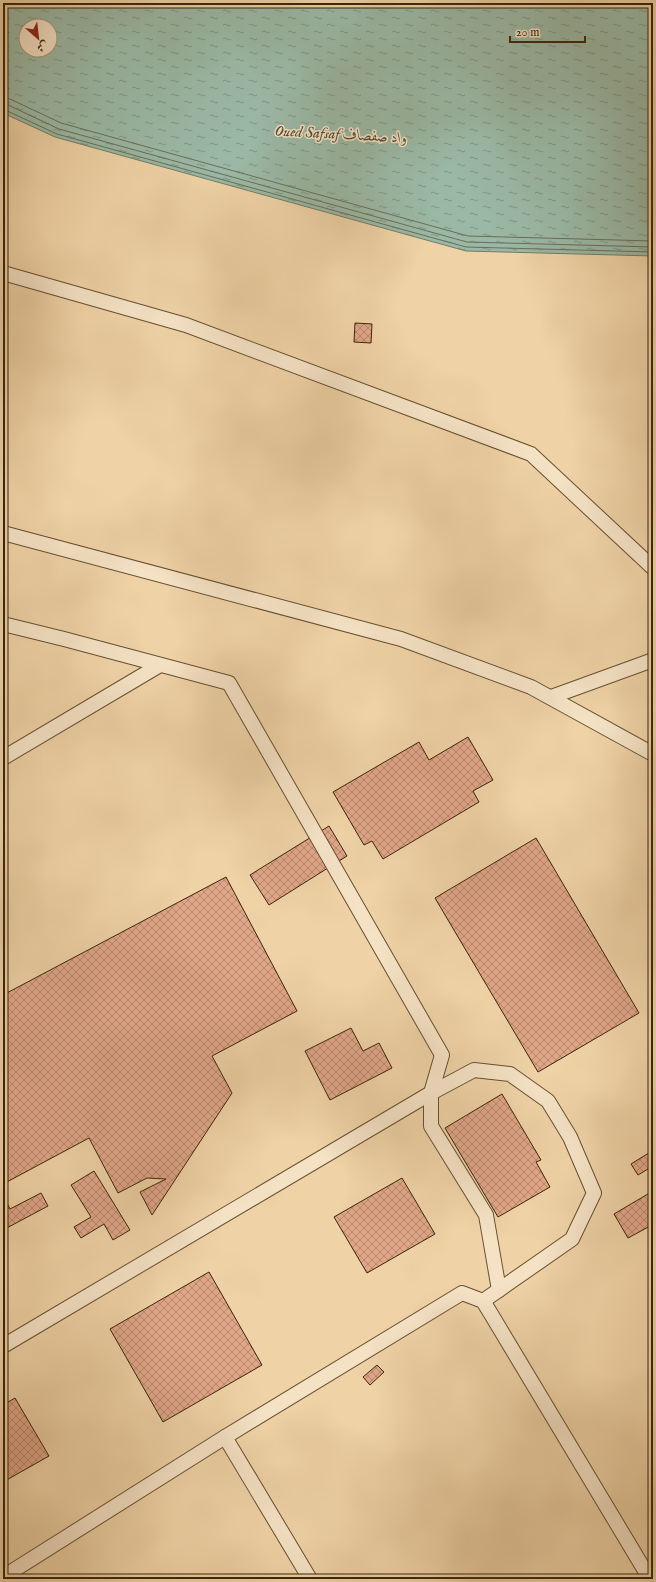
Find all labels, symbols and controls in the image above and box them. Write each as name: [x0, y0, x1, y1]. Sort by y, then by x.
north arrow: [18, 18, 58, 58]
scale bar: [510, 18, 585, 44]
text: 20 m: [516, 25, 539, 40]
text: ش: [34, 37, 50, 55]
water label: Oued Safsaf واد صفصاف: [274, 122, 408, 147]

